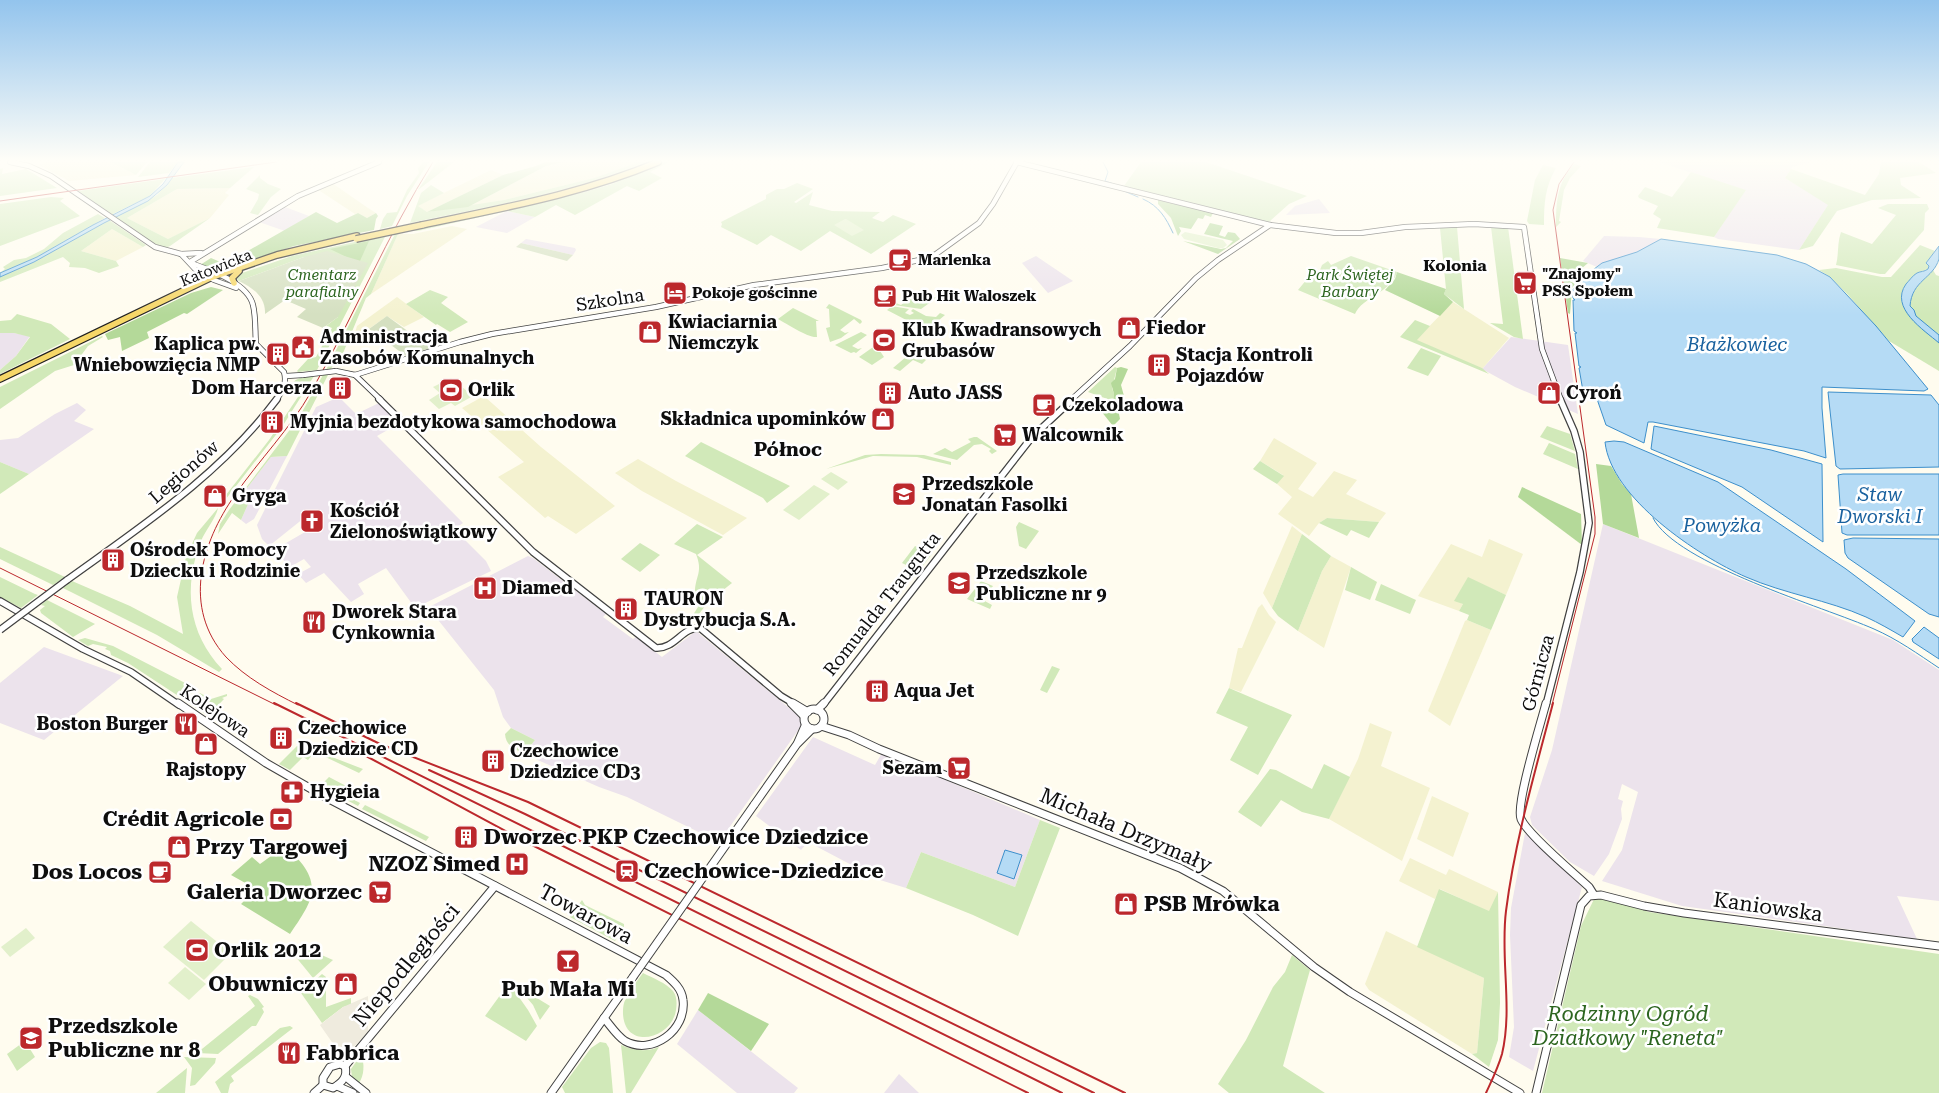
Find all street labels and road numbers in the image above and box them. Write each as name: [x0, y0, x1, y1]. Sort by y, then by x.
street label: Katowicka: [178, 245, 254, 291]
street label: Szkolna: [574, 284, 646, 315]
street label: Legionów: [145, 436, 223, 508]
street label: Romualda Traugutta: [819, 527, 944, 680]
street label: Górnicza: [1517, 632, 1558, 713]
street label: Kolejowa: [176, 680, 254, 742]
street label: Michała Drzymały: [1036, 783, 1216, 877]
street label: Towarowa: [535, 879, 638, 949]
street label: Kaniowska: [1712, 887, 1825, 927]
street label: Niepodległości: [348, 899, 464, 1031]

